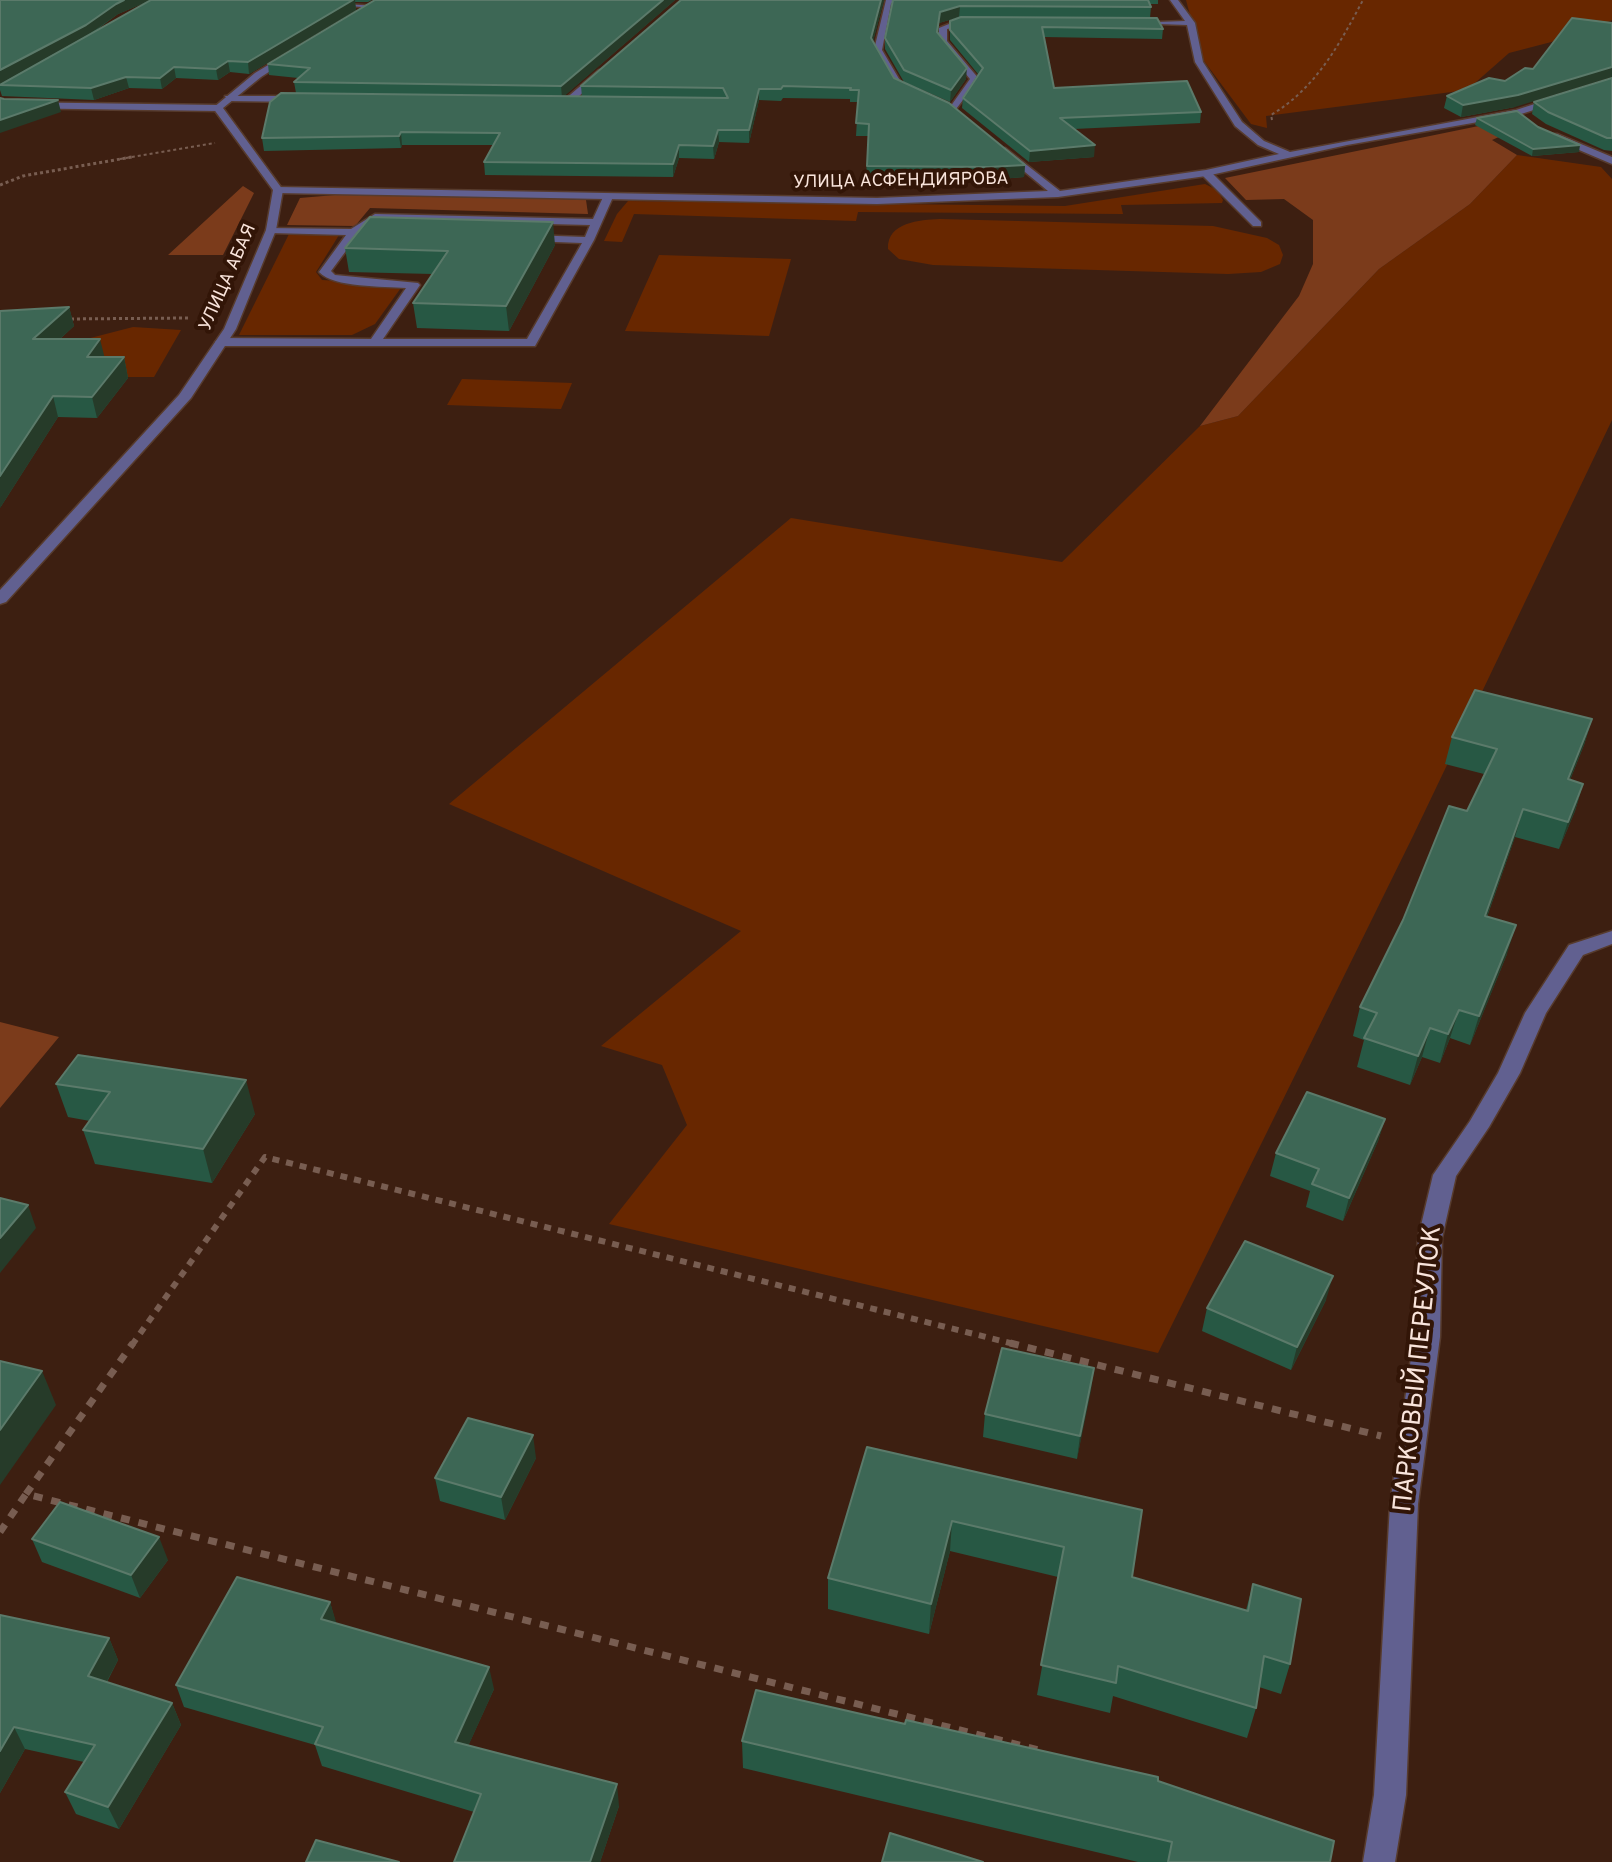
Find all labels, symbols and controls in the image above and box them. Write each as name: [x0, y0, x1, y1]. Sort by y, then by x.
street label: УЛИЦА АСФЕНДИЯРОВА: [793, 169, 1009, 195]
street label: УЛИЦА АБАЯ: [196, 221, 262, 335]
street label: ПАРКОВЫЙ ПЕРЕУЛОК: [1389, 1224, 1451, 1514]

